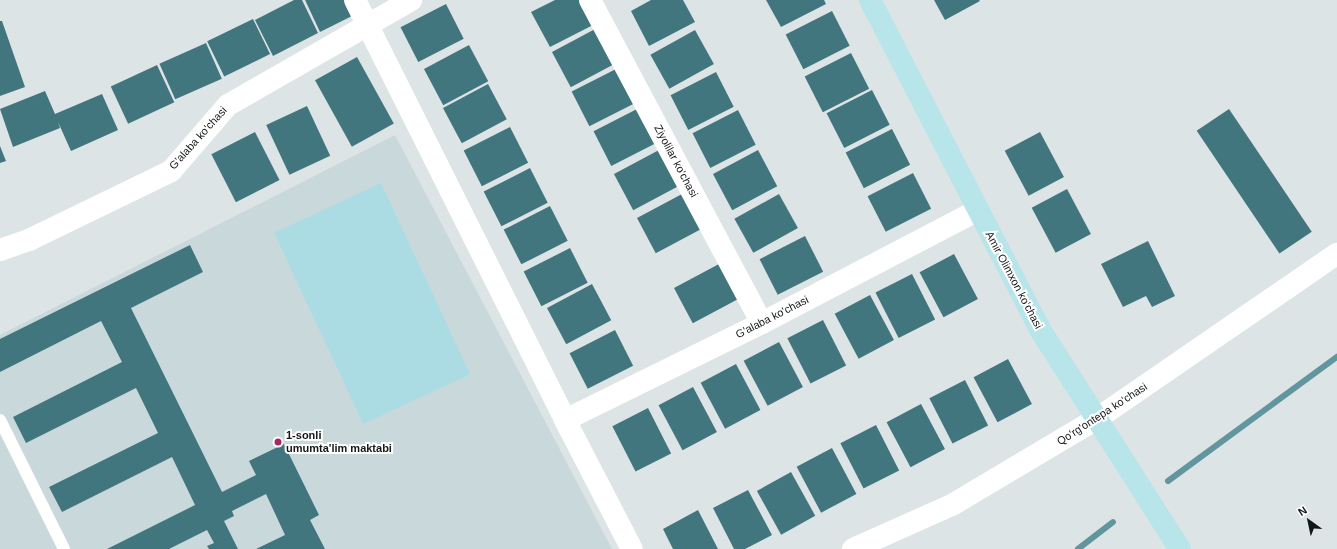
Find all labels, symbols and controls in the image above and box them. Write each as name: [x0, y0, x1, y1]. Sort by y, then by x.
street label: G'alaba ko'chasi: [166, 104, 230, 172]
street label: Ziyolilar ko'chasi: [651, 122, 701, 200]
street label: Amir Olimxon ko'chasi: [983, 229, 1045, 331]
street label: G'alaba ko'chasi: [733, 293, 811, 341]
street label: Qo'rg'ontepa ko'chasi: [1054, 380, 1150, 448]
place label: 1-sonli umumta'lim maktabi: [286, 429, 392, 455]
marker: 1-sonli umumta'lim maktabi: [273, 437, 283, 447]
north arrow: [1289, 501, 1329, 541]
text: N: [1296, 504, 1309, 518]

